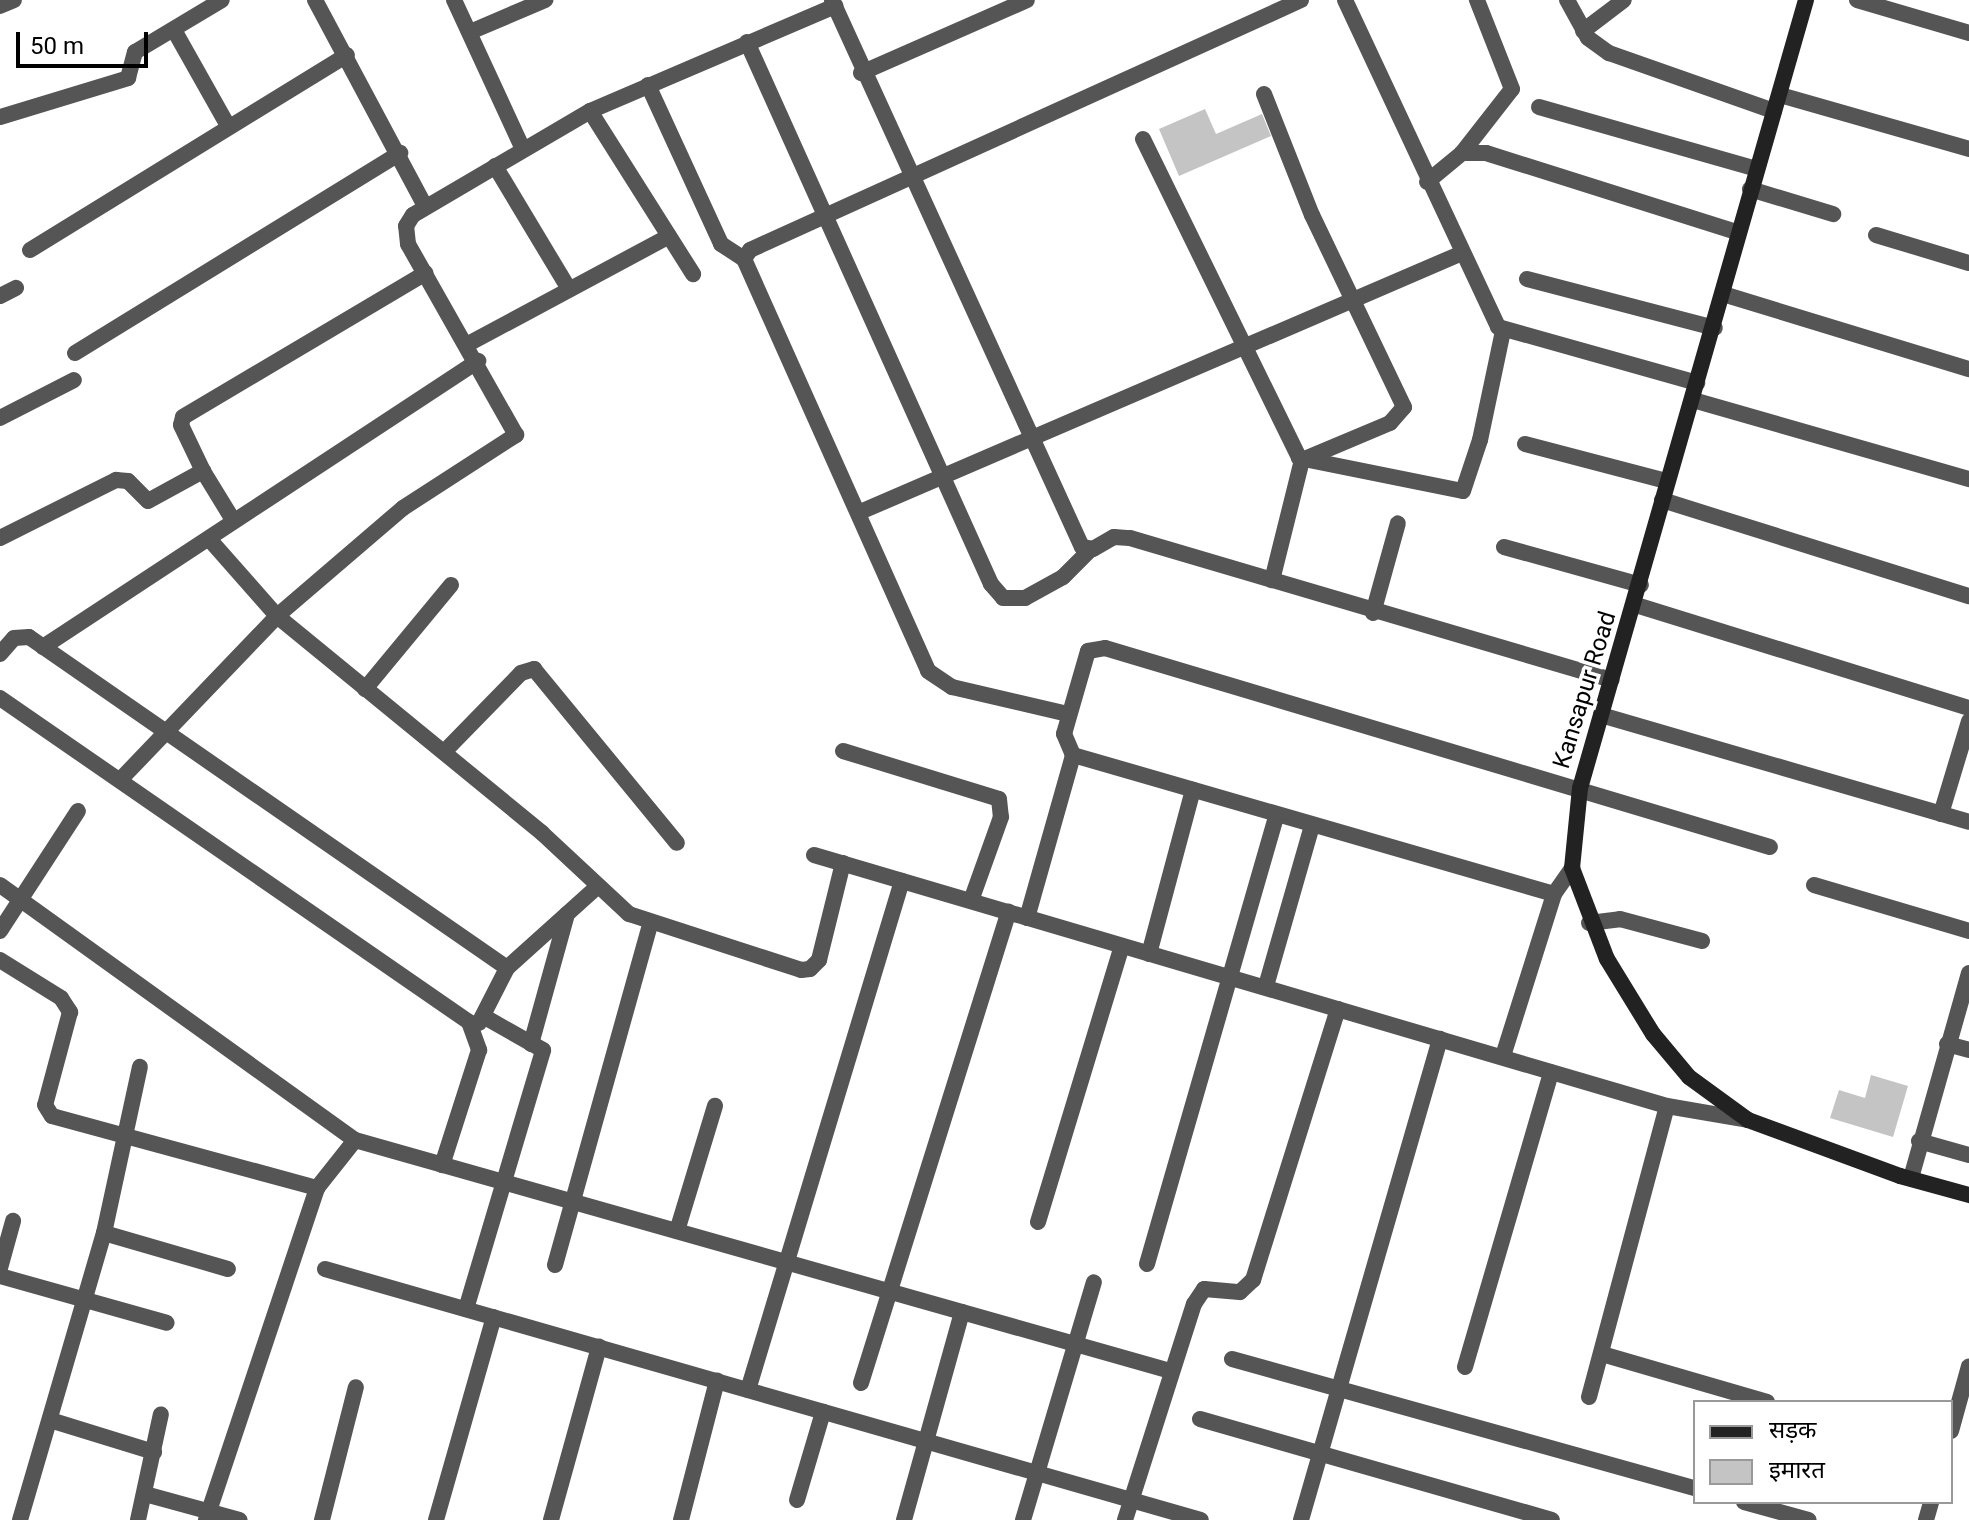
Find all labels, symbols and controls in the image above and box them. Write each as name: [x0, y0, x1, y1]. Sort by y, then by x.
scale bar: [20, 16, 152, 66]
text: 50 m: [30, 32, 84, 60]
street label: Kansapur Road: [1547, 608, 1623, 772]
legend: [1693, 1400, 1953, 1504]
text: सड़क: [1769, 1416, 1817, 1444]
text: इमारत: [1769, 1456, 1825, 1484]

